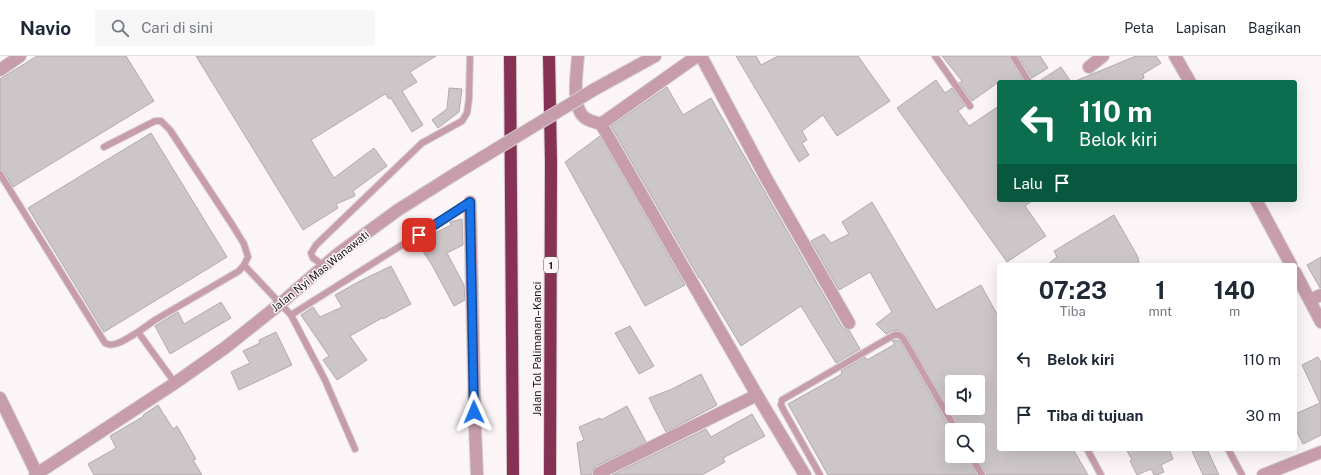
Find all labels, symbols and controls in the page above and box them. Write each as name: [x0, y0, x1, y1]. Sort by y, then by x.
search box: [95, 10, 375, 46]
text: Navio: [20, 17, 71, 39]
icon: search: [109, 17, 131, 39]
text: Cari di sini: [141, 19, 213, 36]
text: Peta: [1124, 20, 1154, 36]
text: Lapisan: [1176, 20, 1226, 36]
text: Bagikan: [1248, 20, 1301, 36]
text: 110 m: [1079, 95, 1152, 128]
icon: left: [1013, 96, 1065, 148]
text: Belok kiri: [1079, 129, 1157, 150]
icon: arrive: [1051, 172, 1073, 194]
text: Lalu: [1013, 175, 1043, 192]
pin: [402, 218, 436, 252]
icon: arrive: [408, 224, 430, 246]
street label: Jalan Nyi Mas Wanawati: [269, 228, 371, 314]
road number: 1: [544, 257, 558, 273]
text: 07:23: [1039, 276, 1107, 304]
text: 1: [1155, 276, 1166, 304]
text: 140: [1214, 276, 1255, 304]
street label: Jalan Tol Palimanan–Kanci: [531, 282, 543, 416]
text: Tiba: [1060, 304, 1086, 319]
text: mnt: [1149, 304, 1172, 319]
text: m: [1229, 304, 1240, 319]
icon: left: [1013, 348, 1035, 370]
text: Belok kiri: [1047, 351, 1114, 368]
text: 110 m: [1243, 351, 1281, 368]
map controls: [945, 375, 985, 463]
button: sound: [945, 375, 985, 415]
position arrow: [453, 391, 495, 433]
icon: arrive: [1013, 404, 1035, 426]
text: Tiba di tujuan: [1047, 407, 1143, 424]
text: 30 m: [1246, 407, 1281, 424]
button: search: [945, 423, 985, 463]

